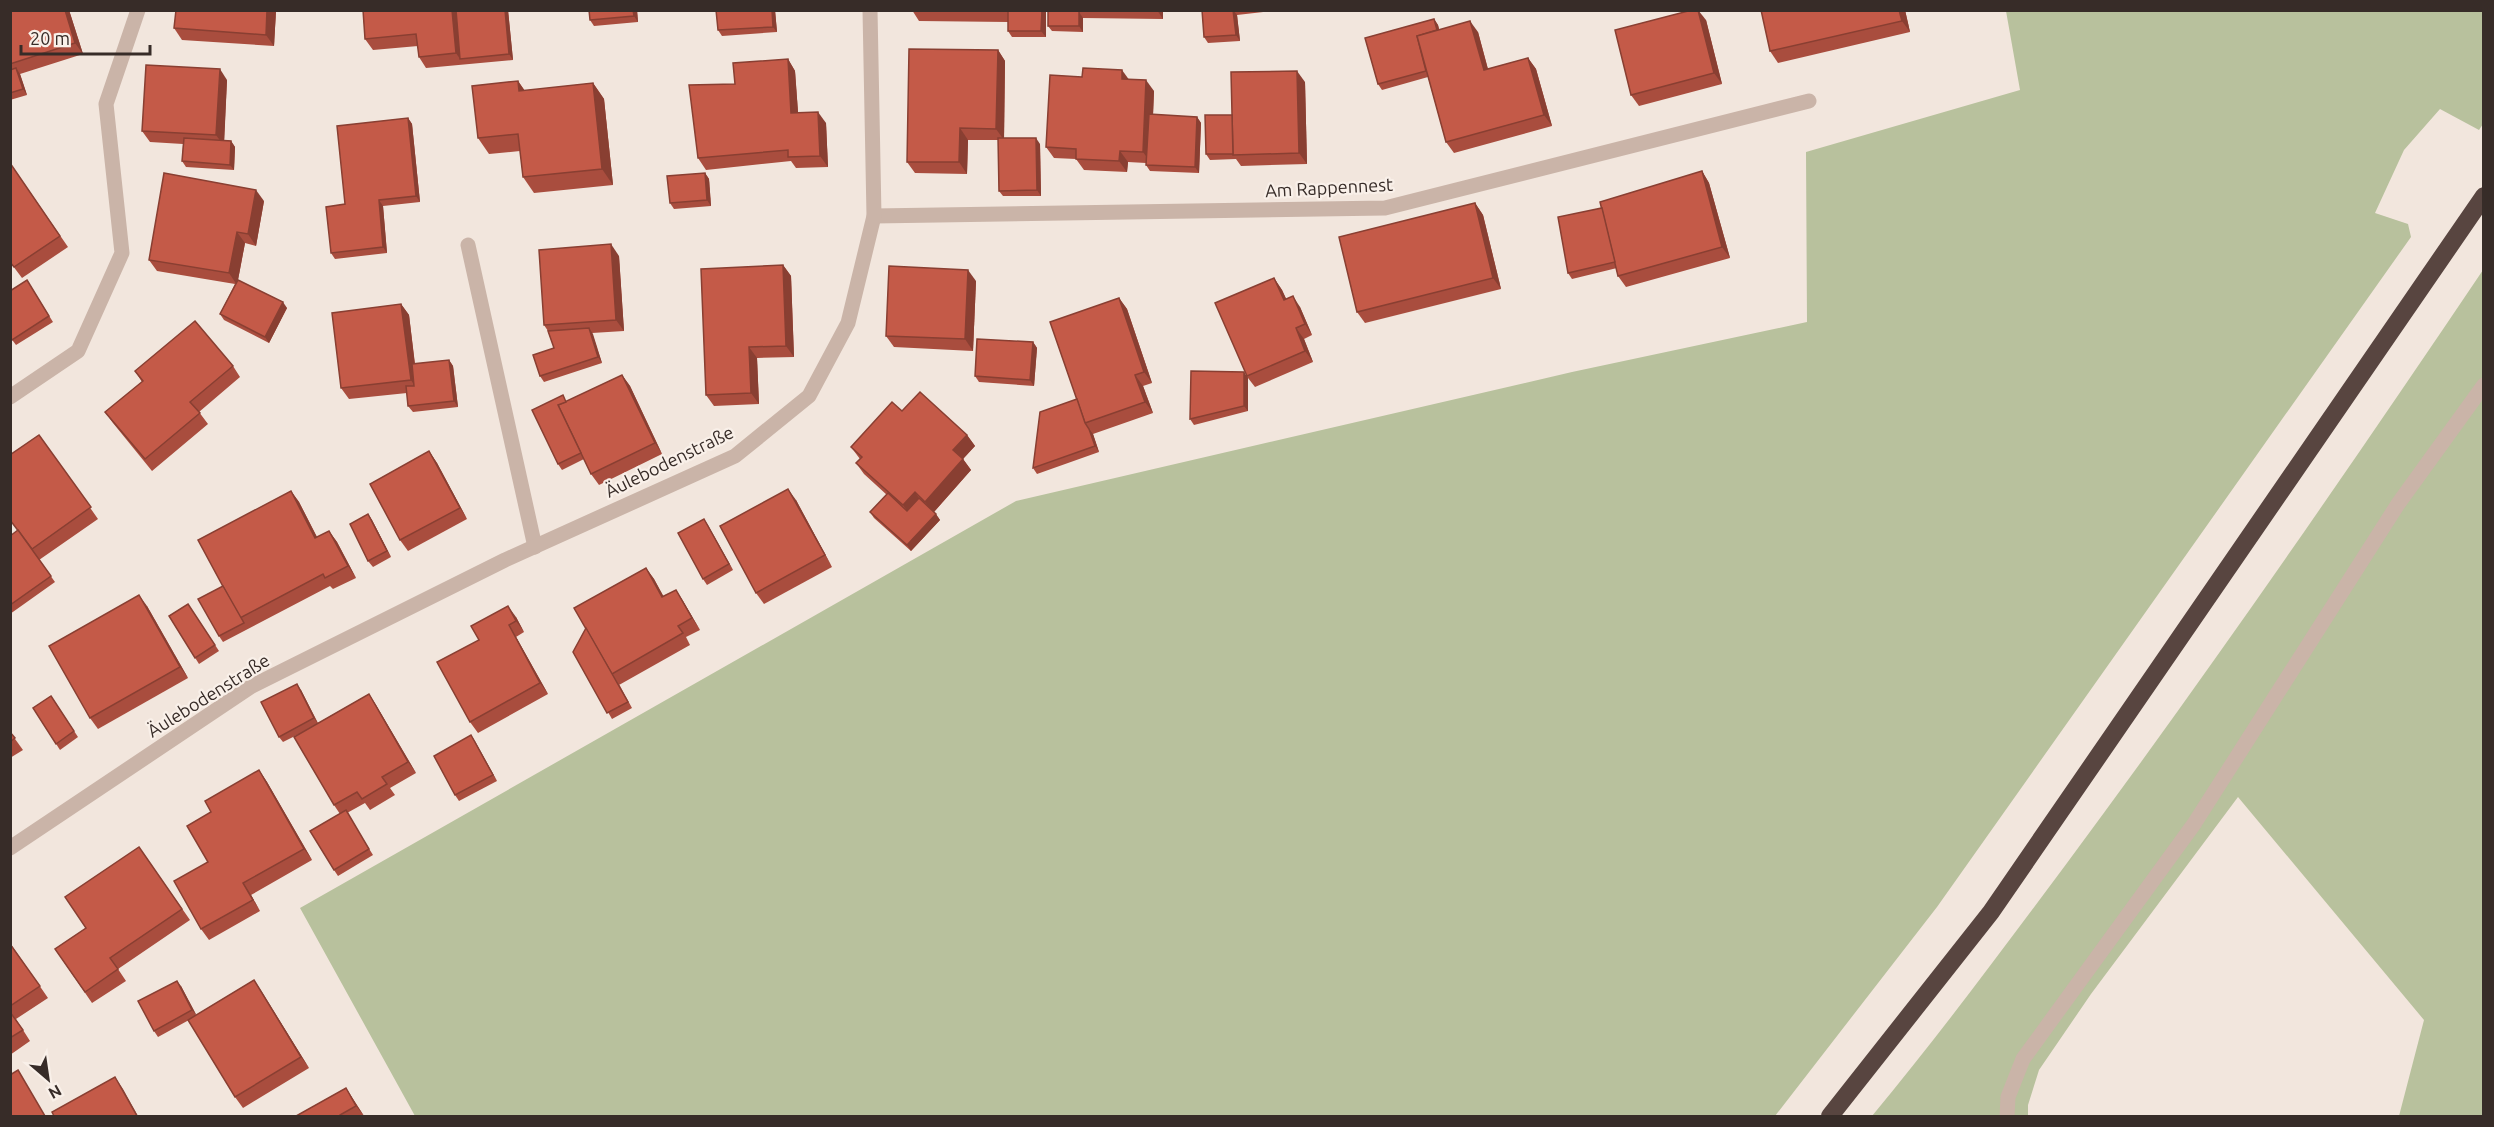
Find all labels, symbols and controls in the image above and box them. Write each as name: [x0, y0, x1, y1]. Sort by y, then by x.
scale bar: [21, 18, 150, 56]
text: 20 m: [30, 28, 70, 48]
street label: Am Rappennest: [1264, 174, 1394, 200]
street label: Äulebodenstraße: [602, 421, 736, 501]
street label: Äulebodenstraße: [143, 649, 273, 741]
north arrow: [18, 1049, 78, 1109]
text: N: [46, 1081, 65, 1103]

